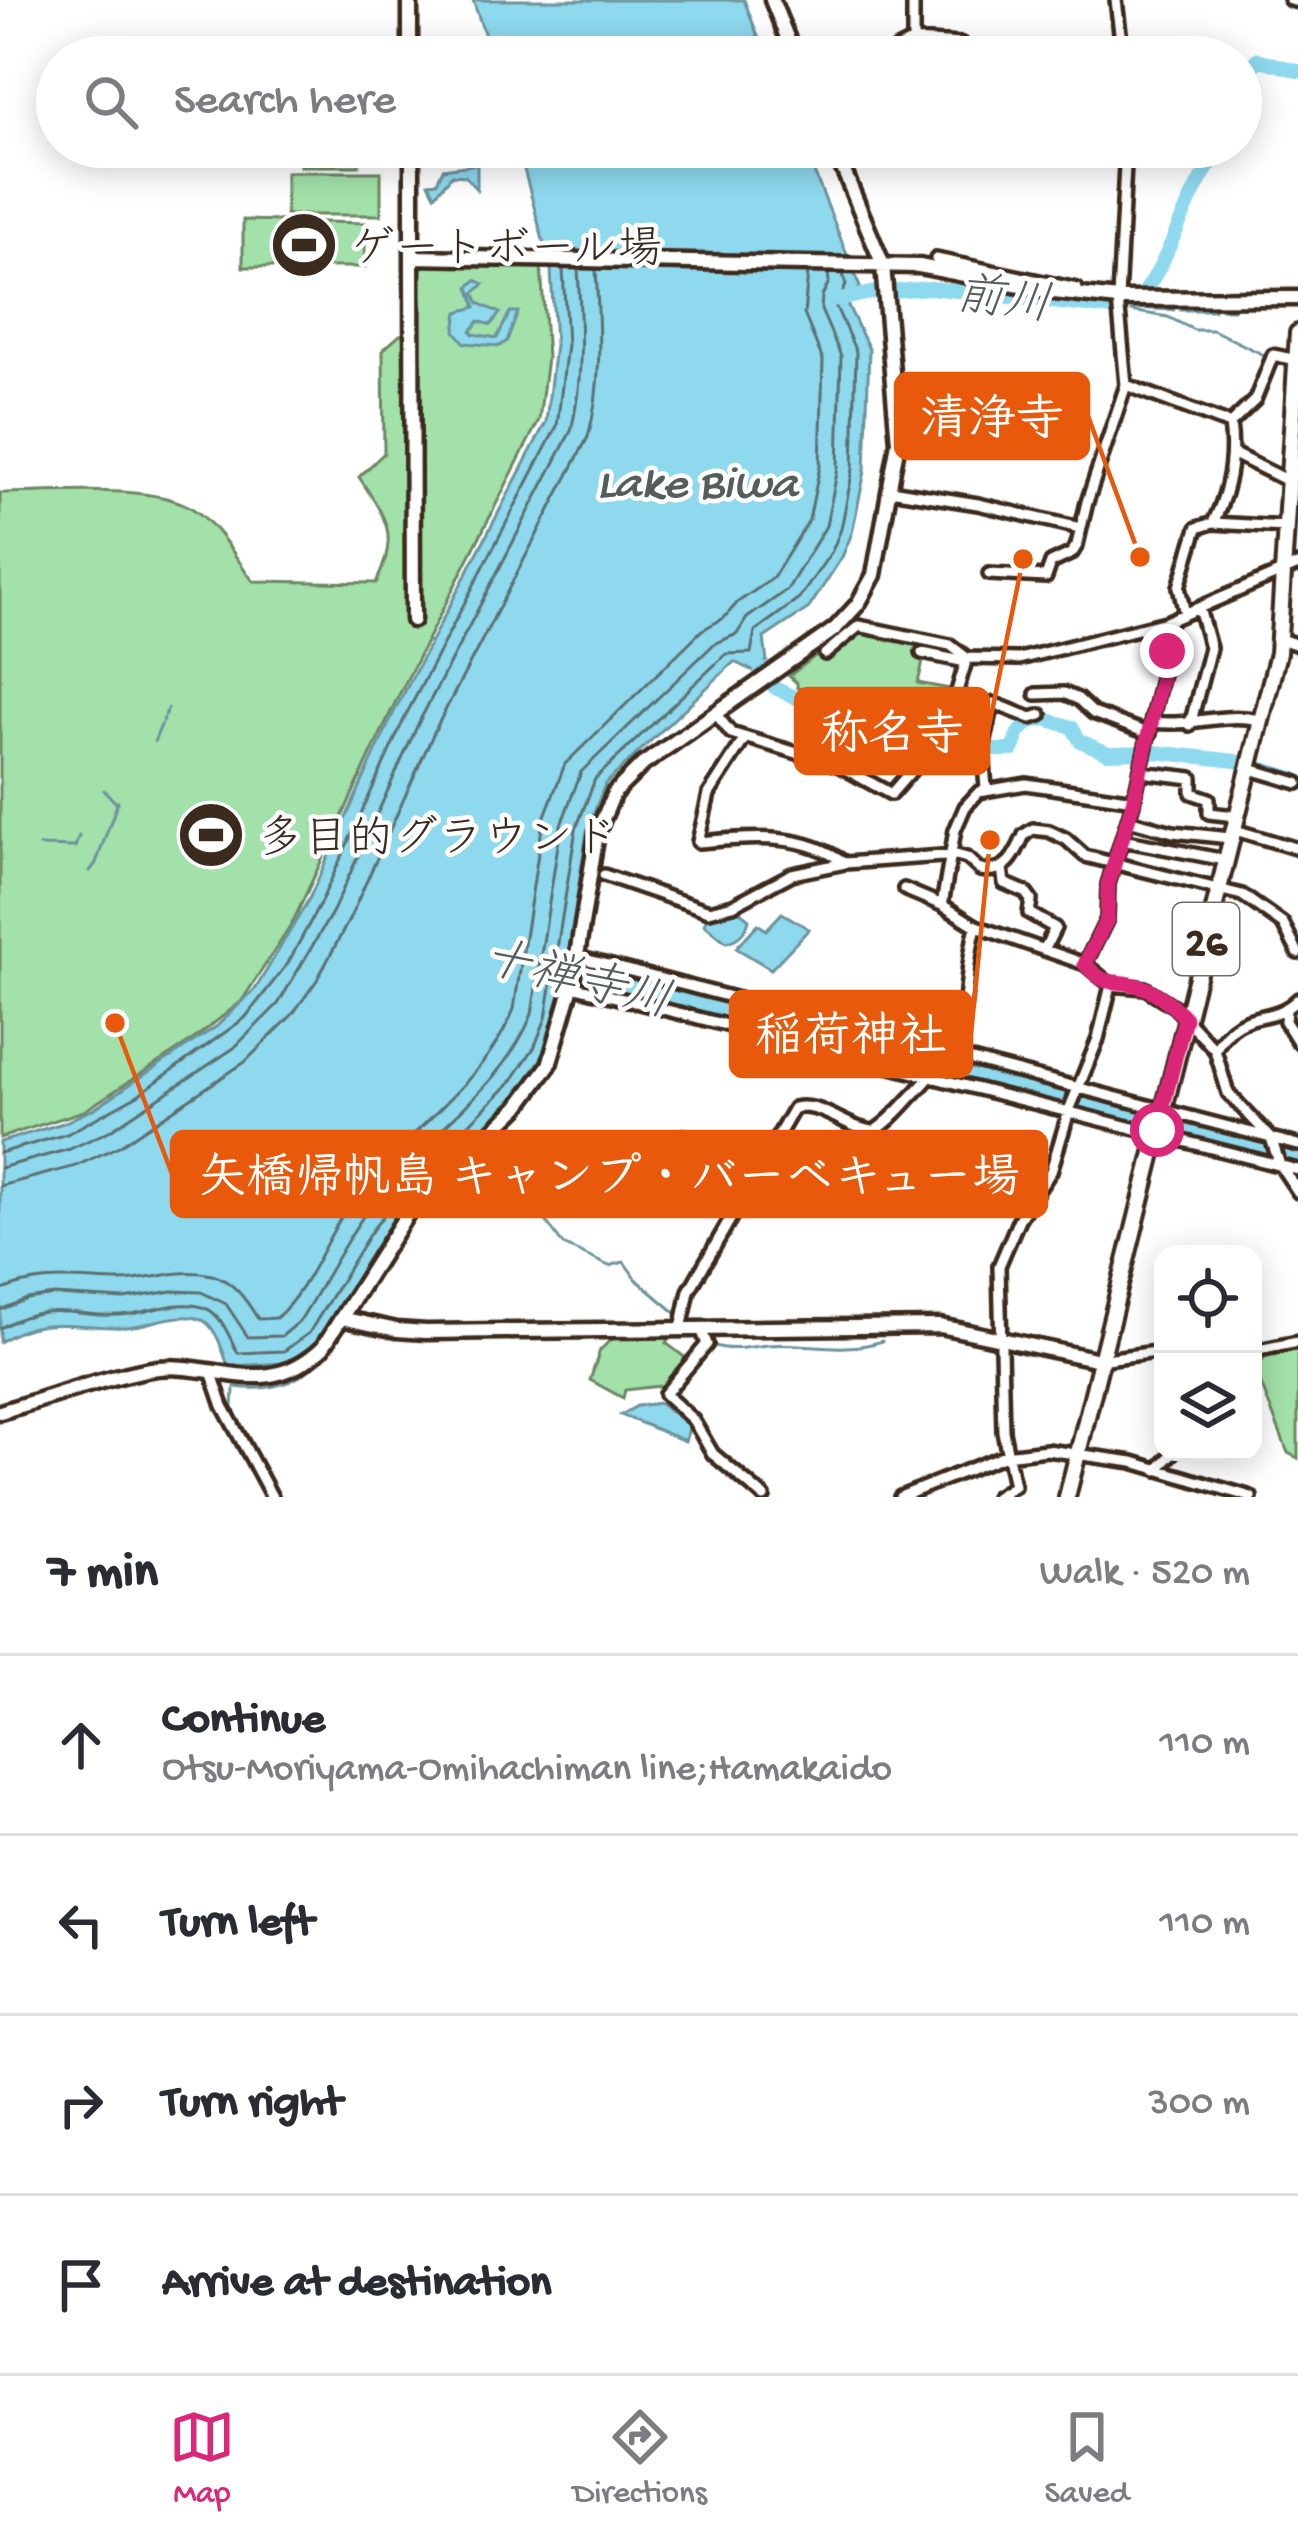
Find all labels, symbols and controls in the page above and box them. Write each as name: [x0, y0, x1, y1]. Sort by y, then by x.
search box: [36, 36, 1262, 168]
icon: search: [78, 69, 144, 135]
text: Search here: [174, 76, 396, 129]
sports icon: ゲートボール場: [269, 210, 339, 280]
place label: ゲートボール場: [350, 225, 662, 279]
water label: 前川: [952, 268, 1054, 339]
callout: 清浄寺: [896, 374, 1088, 458]
text: 清浄寺: [920, 393, 1064, 453]
water label: Lake Biwa: [597, 459, 800, 516]
route end: [1140, 624, 1194, 678]
callout: 称名寺: [796, 689, 988, 773]
text: 称名寺: [820, 708, 964, 768]
sports icon: 多目的グラウンド: [176, 800, 246, 870]
place label: 多目的グラウンド: [258, 814, 618, 869]
road number: 26: [1173, 903, 1239, 975]
water label: 十禅寺川: [476, 931, 676, 1035]
callout: 稲荷神社: [731, 992, 971, 1076]
text: 稲荷神社: [755, 1010, 947, 1070]
route start: [1130, 1103, 1184, 1157]
callout: 矢橋帰帆島 キャンプ・バーベキュー場: [172, 1132, 1046, 1216]
text: 矢橋帰帆島 キャンプ・バーベキュー場: [198, 1151, 1020, 1211]
map controls: [1154, 1245, 1262, 1461]
button: locate: [1154, 1245, 1262, 1353]
button: layers: [1154, 1353, 1262, 1461]
text: 7 min: [48, 1545, 158, 1605]
text: Walk · 520 m: [1040, 1552, 1250, 1598]
text: Continue: [162, 1695, 325, 1748]
icon: ahead: [48, 1712, 114, 1778]
text: 110 m: [1159, 1722, 1250, 1768]
text: Otsu-Moriyama-Omihachiman line;Hamakaido: [162, 1748, 892, 1794]
icon: left: [48, 1892, 114, 1958]
text: Turn left: [162, 1898, 314, 1951]
text: 110 m: [1159, 1902, 1250, 1948]
icon: right: [48, 2072, 114, 2138]
text: Turn right: [162, 2078, 342, 2131]
text: 300 m: [1149, 2082, 1250, 2128]
icon: arrive: [48, 2252, 114, 2318]
text: Arrive at destination: [162, 2258, 551, 2311]
tab: Map: [169, 2404, 235, 2514]
tab: Directions: [573, 2404, 707, 2514]
tab: Saved: [1045, 2404, 1129, 2514]

